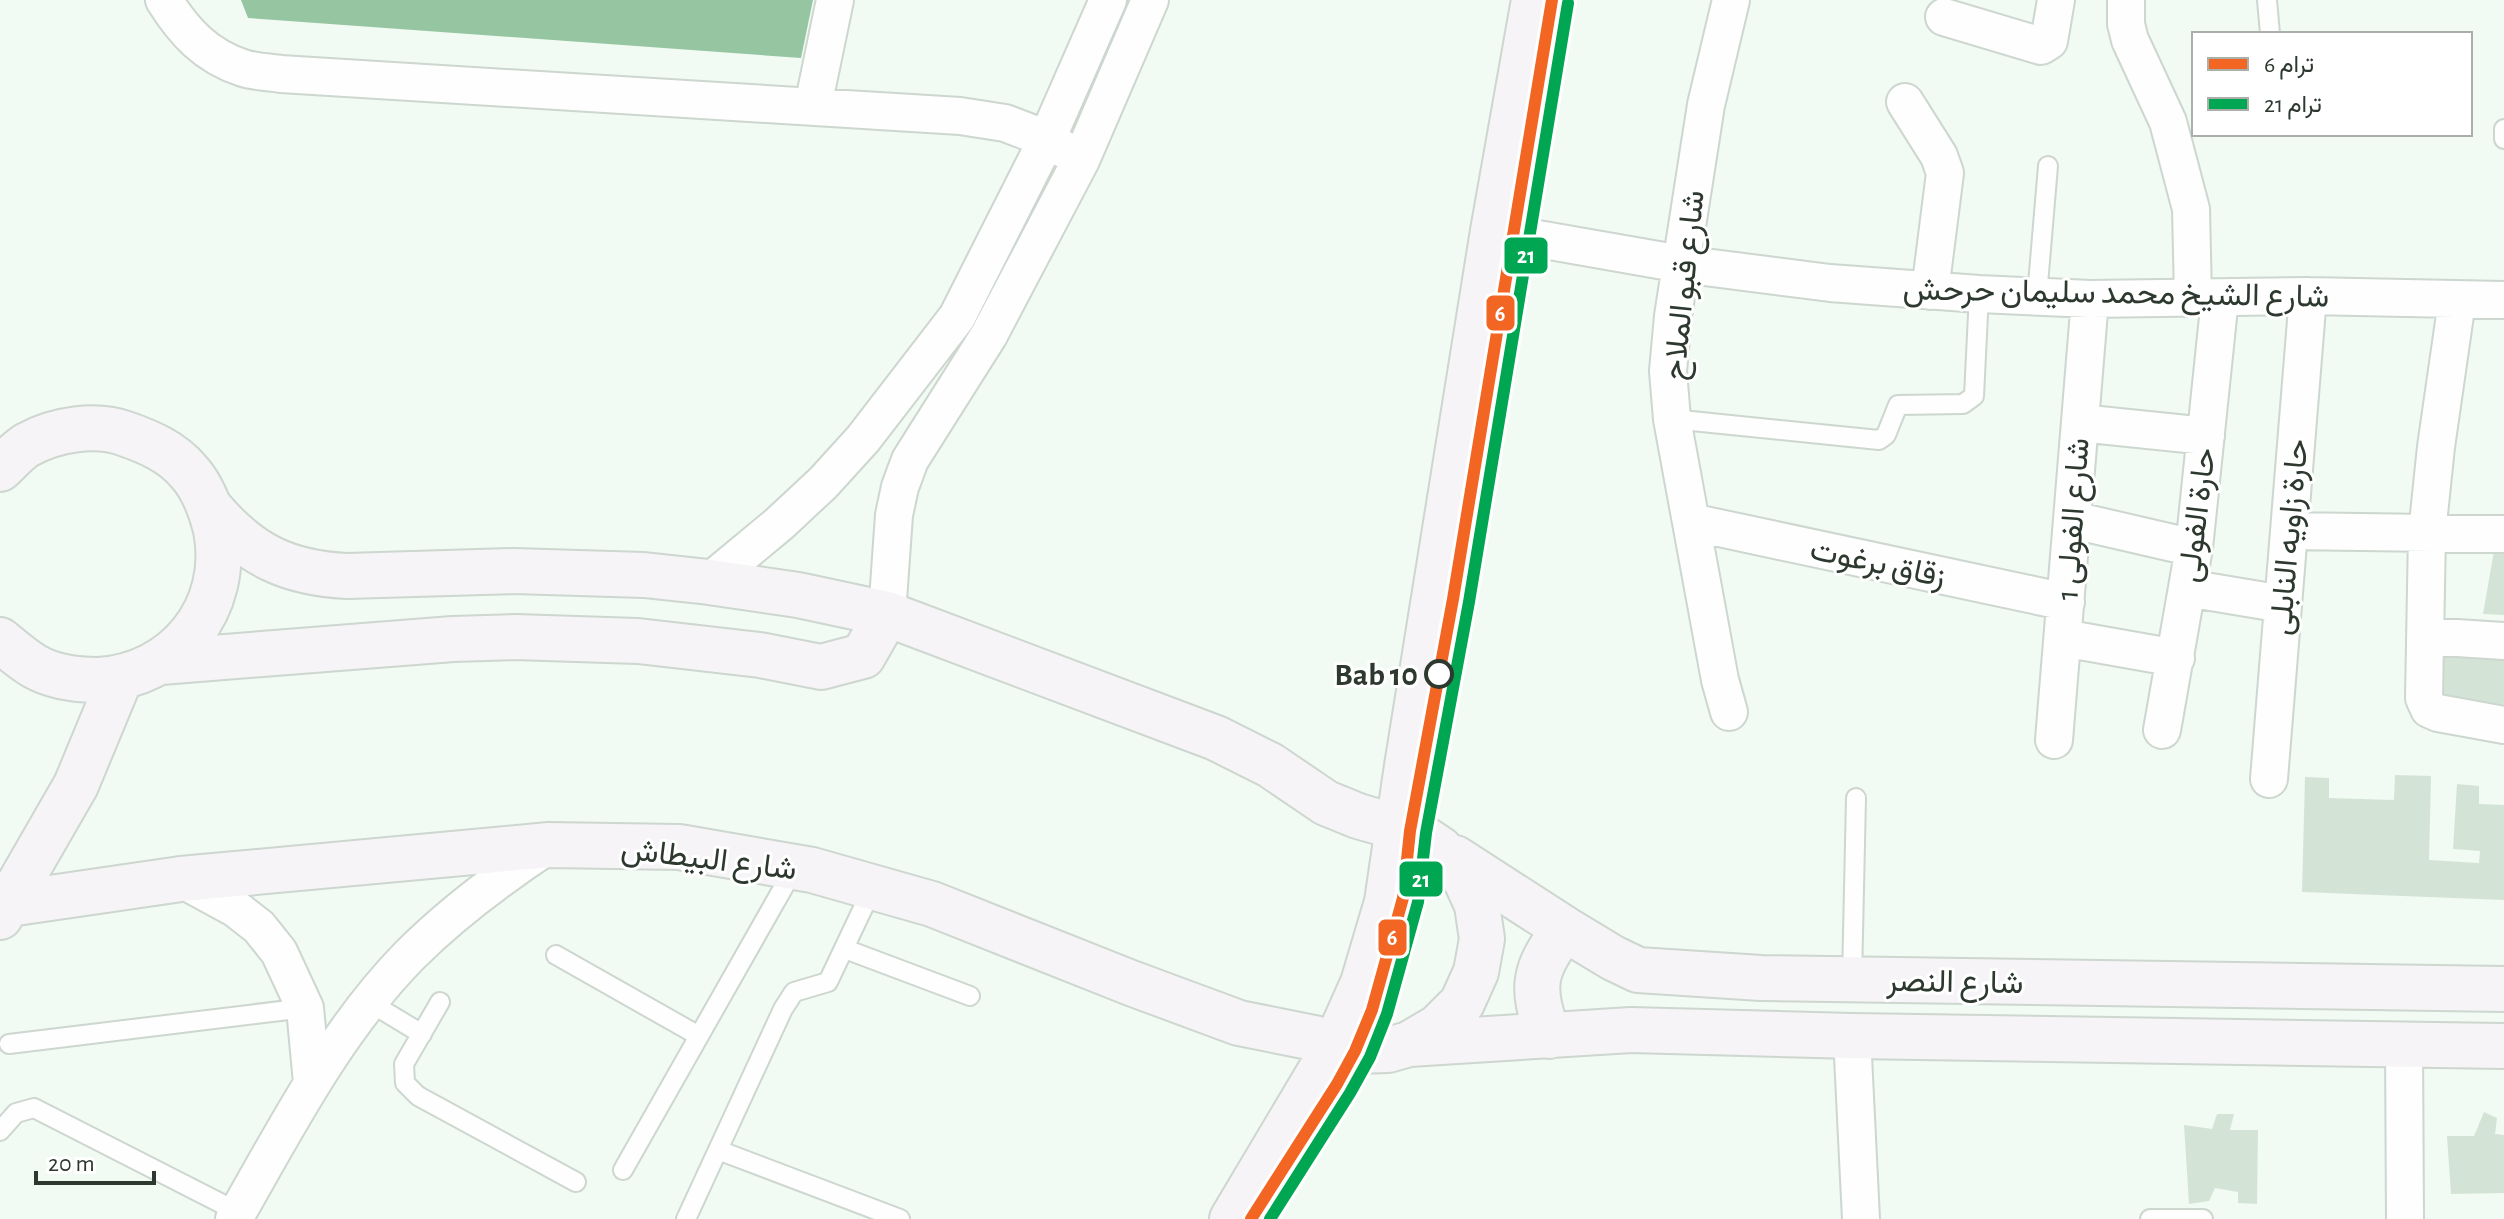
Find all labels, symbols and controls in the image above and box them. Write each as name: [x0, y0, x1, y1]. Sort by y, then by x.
legend: [2192, 32, 2472, 136]
text: ترام 6: [2264, 53, 2314, 80]
text: ترام 21: [2264, 93, 2322, 120]
street label: شارع قبو الملاح: [1658, 189, 1715, 382]
line badge: 21: [1503, 236, 1549, 275]
text: 21: [1517, 245, 1535, 267]
street label: شارع الشيخ محمد سليمان حرحش: [1902, 273, 2329, 318]
line badge: 6: [1485, 294, 1516, 332]
text: 6: [1495, 303, 1505, 325]
street label: شارع الفولى 1: [2051, 437, 2100, 602]
street label: حارة زاويه النابلى: [2264, 438, 2317, 637]
street label: حارة الفولى: [2173, 446, 2224, 585]
street label: زقاق برغوت: [1807, 533, 1948, 596]
place label: Bab 10: [1334, 659, 1418, 691]
marker: Bab 10: [1425, 660, 1453, 688]
street label: شارع البيطاش: [619, 832, 799, 891]
line badge: 21: [1398, 860, 1444, 898]
text: 21: [1412, 869, 1430, 891]
line badge: 6: [1377, 918, 1408, 957]
text: 6: [1387, 927, 1397, 949]
street label: شارع النصر: [1885, 965, 2024, 1004]
scale bar: [36, 1135, 154, 1185]
text: 20 m: [48, 1152, 95, 1176]

